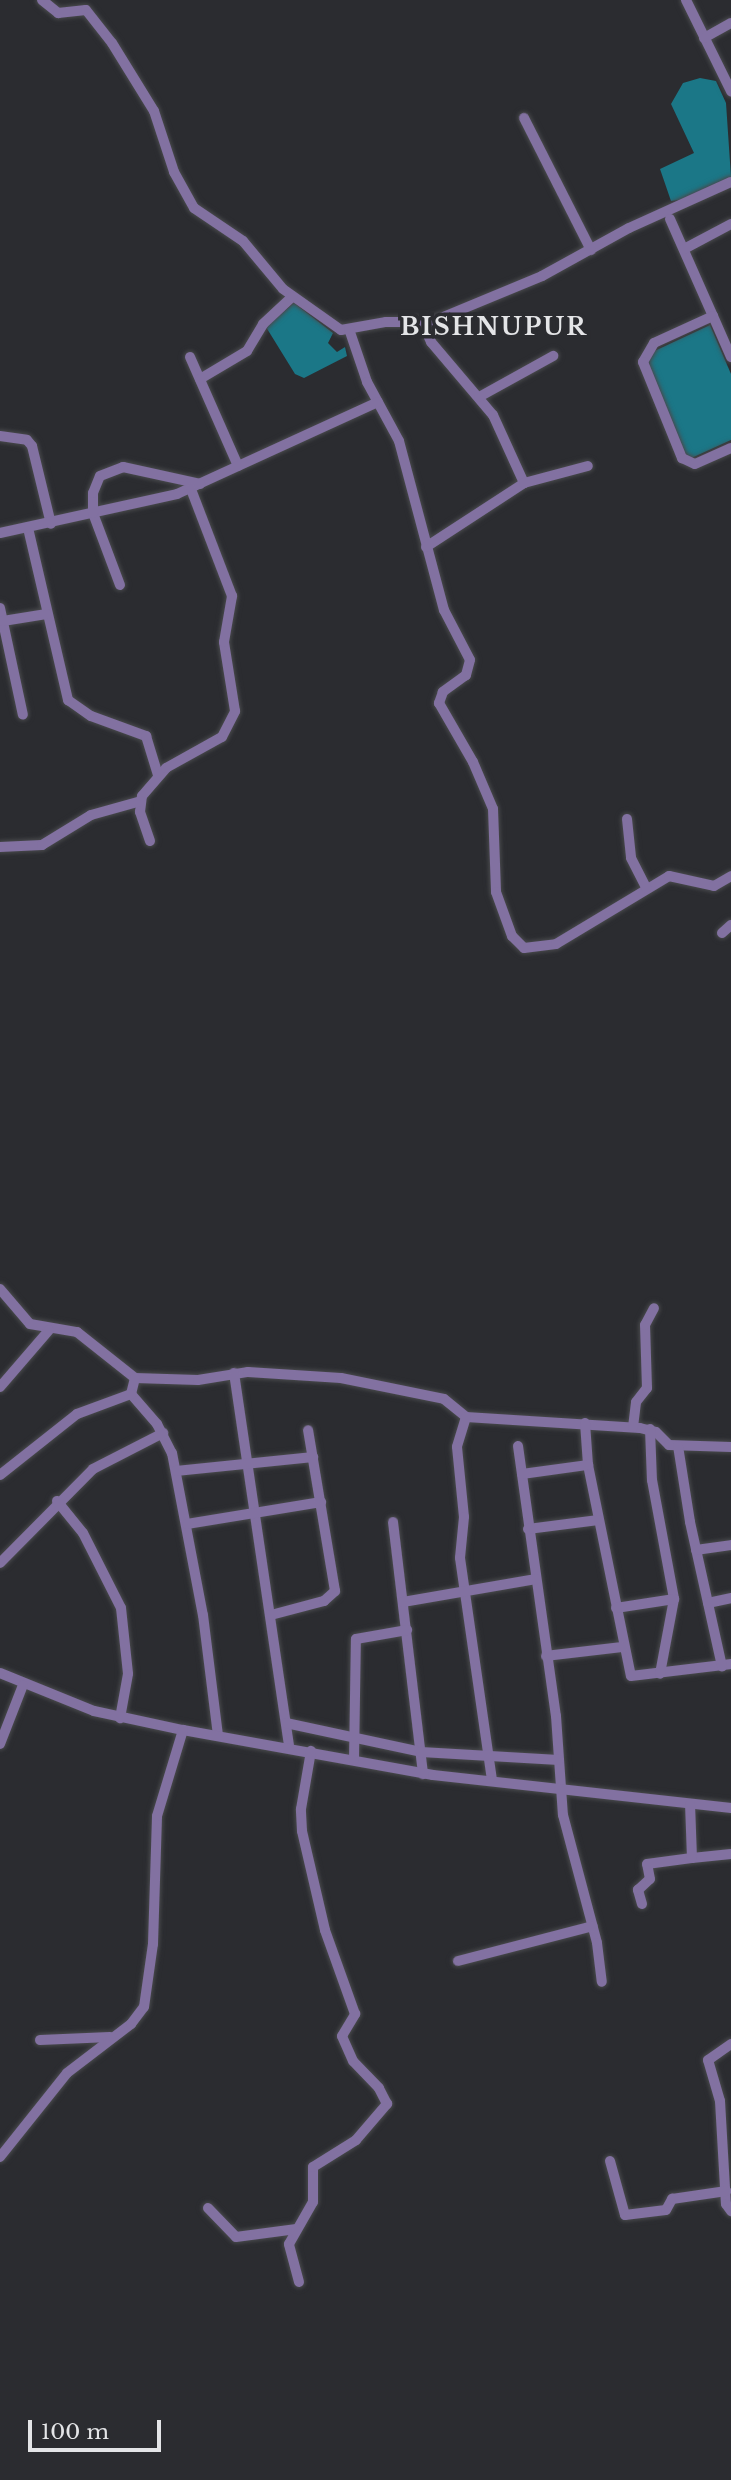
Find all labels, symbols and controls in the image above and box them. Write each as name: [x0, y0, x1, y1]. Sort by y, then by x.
district label: BISHNUPUR: [401, 313, 587, 341]
scale bar: [32, 2406, 164, 2450]
text: 100 m: [41, 2419, 109, 2445]

